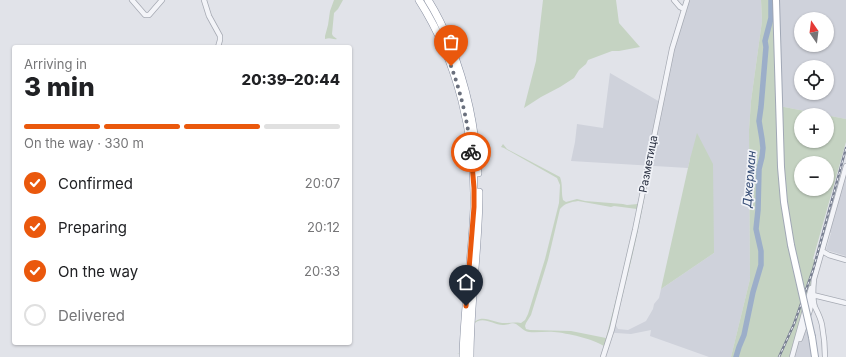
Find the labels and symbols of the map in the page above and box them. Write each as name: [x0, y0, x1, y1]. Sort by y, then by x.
north arrow: [794, 12, 834, 52]
pin: [434, 25, 468, 66]
courier: [451, 132, 491, 172]
street label: Разметица: [636, 134, 660, 194]
water label: Джерман: [739, 150, 759, 209]
pin: [449, 265, 483, 306]

